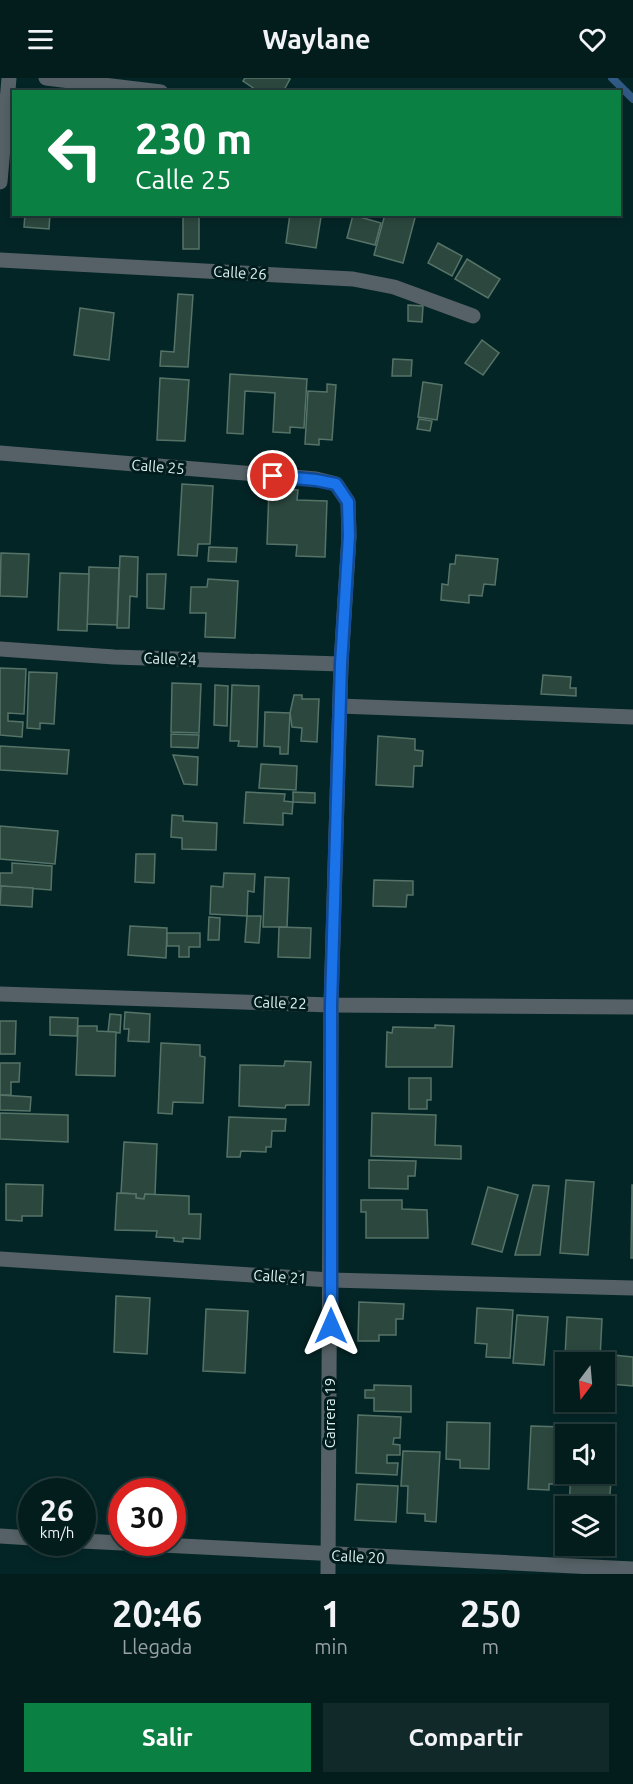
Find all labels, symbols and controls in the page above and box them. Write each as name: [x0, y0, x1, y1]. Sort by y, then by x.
icon: menu: [24, 23, 57, 56]
icon: heart: [576, 23, 609, 56]
text: Waylane: [263, 24, 370, 54]
icon: left: [36, 114, 114, 192]
text: 230 m: [135, 115, 252, 162]
text: Calle 25: [135, 164, 231, 194]
street label: Calle 26: [213, 263, 267, 282]
pin: [247, 450, 298, 501]
street label: Calle 25: [131, 456, 185, 477]
icon: arrive: [256, 459, 289, 492]
street label: Calle 24: [143, 649, 197, 668]
street label: Calle 22: [253, 993, 307, 1012]
street label: Calle 21: [253, 1266, 307, 1287]
position arrow: [299, 1294, 363, 1358]
north arrow: [555, 1352, 615, 1412]
map controls: [555, 1352, 615, 1556]
street label: Carrera 19: [321, 1378, 338, 1448]
button: sound: [555, 1424, 615, 1484]
speed limit sign: 30: [108, 1478, 186, 1556]
text: 26: [40, 1493, 74, 1527]
button: layers: [555, 1496, 615, 1556]
text: km/h: [40, 1524, 74, 1541]
street label: Calle 20: [331, 1547, 385, 1566]
text: 20:46: [112, 1593, 202, 1634]
text: 1: [321, 1593, 341, 1634]
text: 250: [460, 1593, 521, 1634]
text: Llegada: [122, 1635, 192, 1658]
text: min: [314, 1635, 348, 1658]
text: m: [482, 1635, 499, 1658]
button: Salir: [24, 1703, 311, 1772]
button: Compartir: [323, 1703, 609, 1772]

